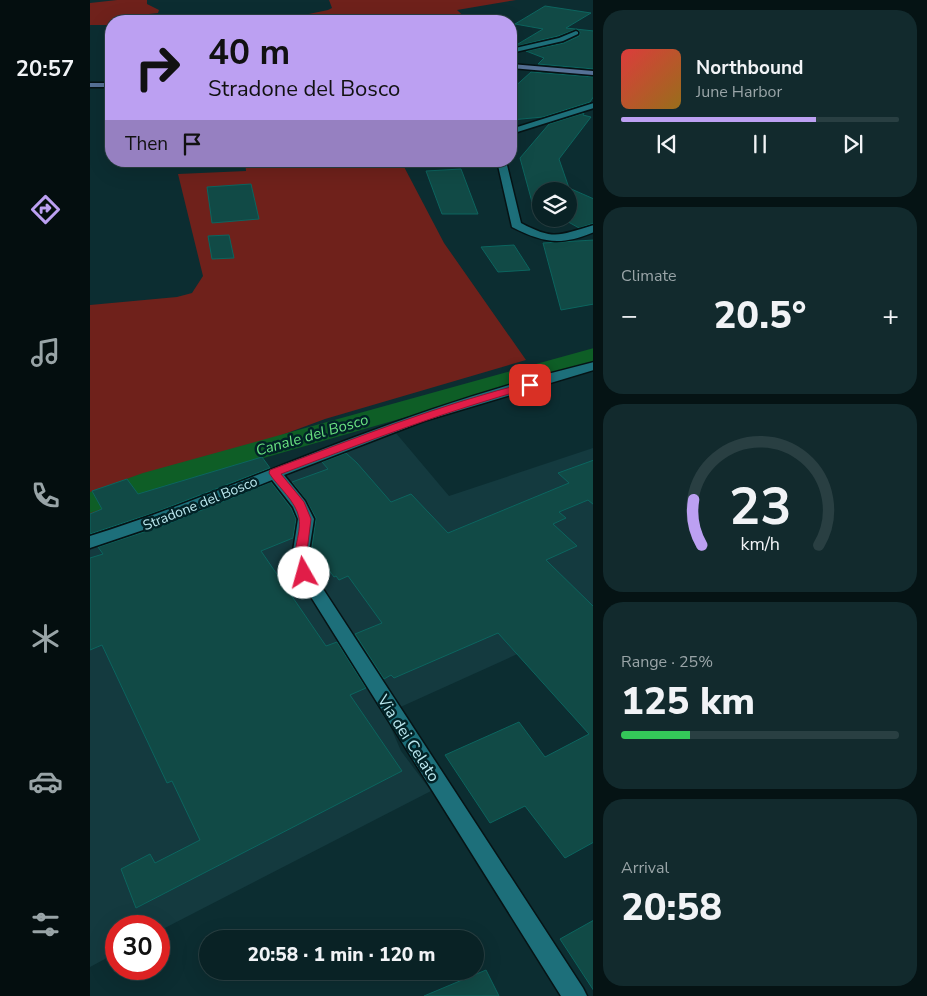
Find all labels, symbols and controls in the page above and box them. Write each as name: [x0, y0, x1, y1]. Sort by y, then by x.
text: 40 m: [208, 29, 290, 76]
icon: right: [125, 35, 190, 100]
text: 20:57: [16, 54, 74, 84]
text: Northbound: [696, 55, 803, 81]
text: Stradone del Bosco: [208, 74, 400, 104]
text: June Harbor: [696, 81, 782, 103]
icon: arrive: [178, 130, 206, 158]
icon: previous: [653, 130, 681, 158]
icon: pause: [746, 130, 774, 158]
icon: next: [839, 130, 867, 158]
text: Then: [125, 131, 168, 157]
map controls: [532, 182, 577, 227]
button: layers: [532, 182, 577, 227]
icon: directions: [28, 192, 63, 227]
text: Climate: [621, 265, 676, 287]
text: 20.5°: [714, 290, 806, 341]
text: −: [621, 297, 638, 335]
text: +: [882, 297, 899, 335]
icon: music: [28, 335, 63, 370]
pin: [509, 364, 551, 406]
icon: arrive: [516, 371, 544, 399]
water label: Canale del Bosco: [253, 409, 371, 461]
text: 23: [729, 471, 791, 542]
street label: Stradone del Bosco: [140, 472, 261, 535]
icon: phone: [28, 478, 63, 513]
text: km/h: [740, 532, 780, 556]
position arrow: [277, 546, 329, 598]
icon: climate: [28, 621, 63, 656]
text: Range · 25%: [621, 651, 713, 673]
text: 125 km: [621, 676, 755, 727]
street label: Via dei Celato: [371, 690, 444, 786]
icon: car: [28, 764, 63, 799]
text: Arrival: [621, 857, 669, 879]
text: 20:58: [621, 882, 722, 933]
icon: filters: [28, 907, 63, 942]
speed limit sign: 30: [105, 915, 170, 980]
text: 20:58 · 1 min · 120 m: [248, 942, 435, 968]

